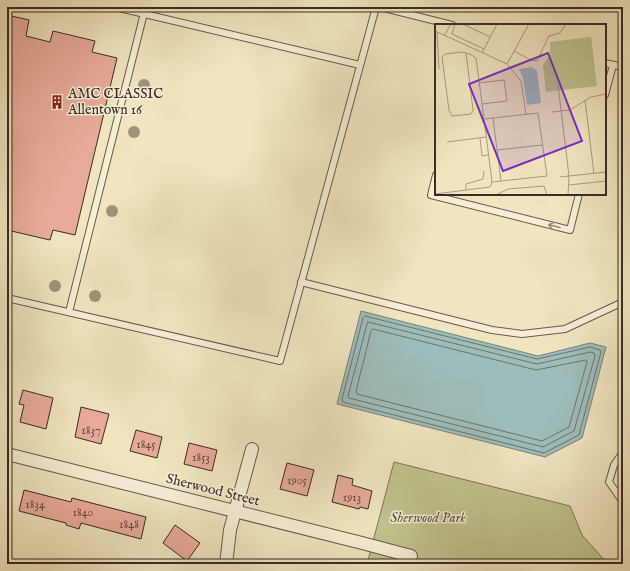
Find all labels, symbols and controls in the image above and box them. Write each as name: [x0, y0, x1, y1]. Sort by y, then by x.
inset map: [435, 24, 606, 195]
place label: AMC CLASSIC Allentown 16: [67, 85, 163, 119]
building icon: AMC CLASSIC Allentown 16: [49, 94, 65, 110]
one-way arrow: [548, 221, 561, 229]
house number: 1837: [81, 423, 101, 438]
house number: 1845: [136, 437, 156, 452]
house number: 1853: [192, 450, 210, 465]
street label: Sherwood Street: [164, 470, 262, 510]
house number: 1905: [287, 473, 308, 488]
house number: 1913: [343, 490, 361, 505]
house number: 1834: [25, 497, 45, 512]
house number: 1840: [73, 505, 94, 520]
park label: Sherwood Park: [390, 509, 466, 527]
house number: 1848: [119, 517, 139, 532]

